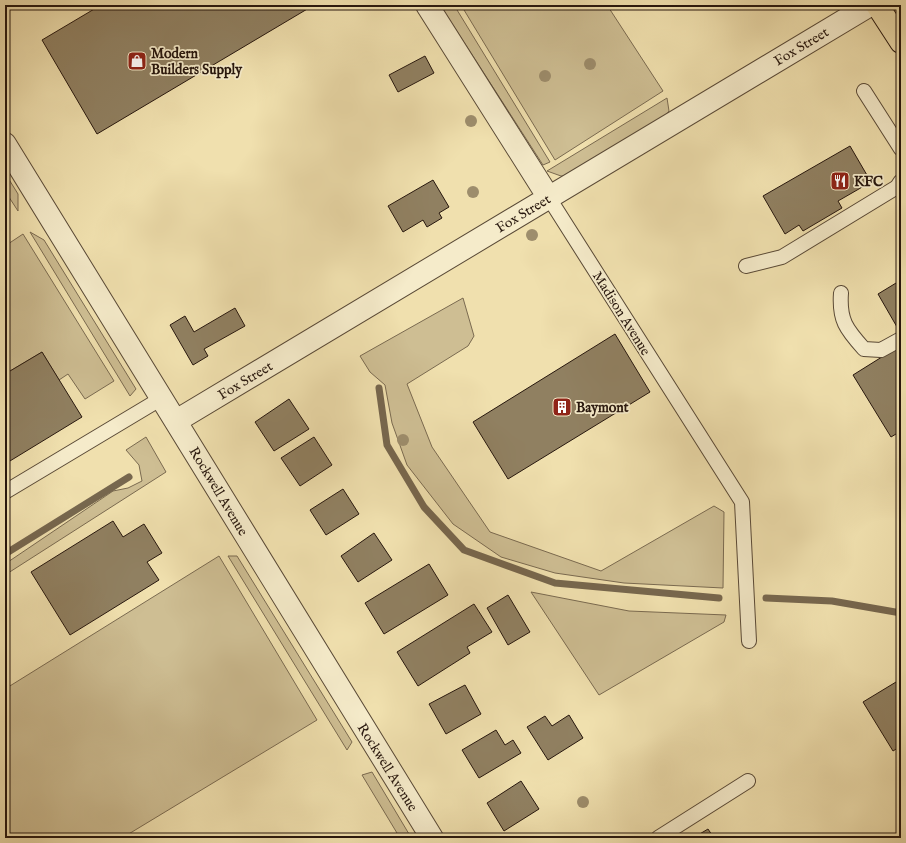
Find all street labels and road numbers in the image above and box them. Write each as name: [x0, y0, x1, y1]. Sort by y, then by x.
street label: Fox Street: [771, 23, 832, 70]
street label: Fox Street: [493, 190, 554, 237]
street label: Madison Avenue: [588, 268, 655, 360]
street label: Fox Street: [215, 357, 276, 404]
street label: Rockwell Avenue: [185, 444, 252, 540]
street label: Rockwell Avenue: [353, 720, 422, 815]

